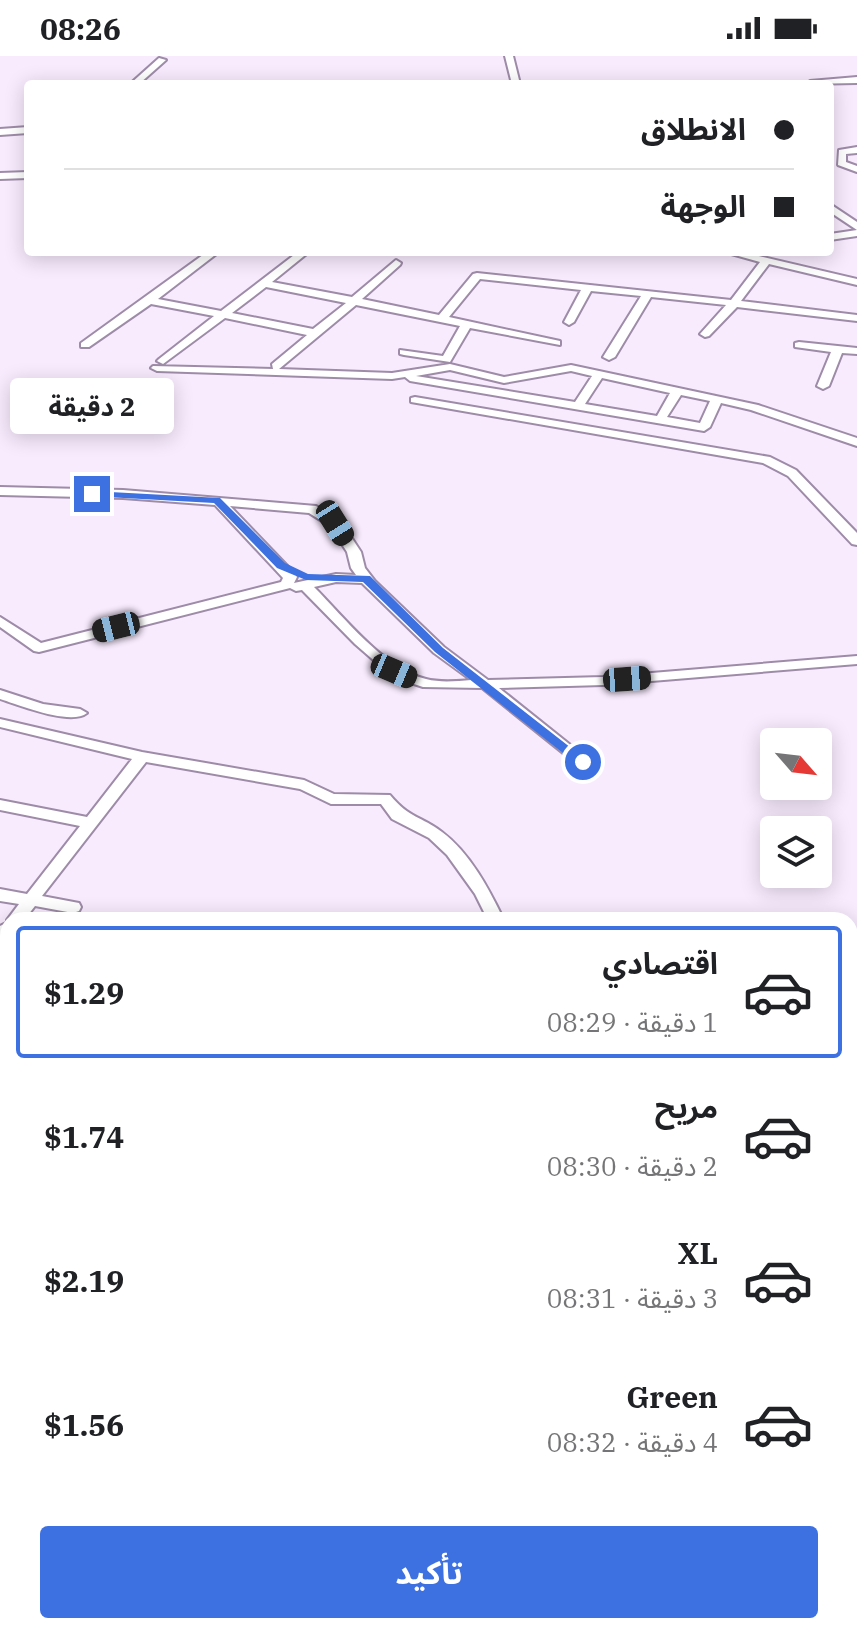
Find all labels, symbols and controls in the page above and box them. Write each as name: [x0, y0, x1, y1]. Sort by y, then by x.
text: 08:26: [40, 9, 121, 48]
text: الانطلاق: [641, 109, 746, 148]
text: الوجهة: [661, 186, 746, 225]
callout: 2 دقيقة: [10, 378, 174, 434]
text: 2 دقيقة: [48, 389, 136, 423]
route end: [74, 476, 110, 512]
car: [312, 496, 358, 550]
car: [90, 610, 142, 644]
car: [367, 651, 421, 691]
car: [602, 665, 652, 693]
north arrow: [760, 728, 832, 800]
map controls: [760, 728, 832, 888]
route start: [565, 744, 601, 780]
button: layers: [760, 816, 832, 888]
text: اقتصادي: [603, 943, 718, 982]
icon: car: [742, 956, 814, 1028]
text: $1.29: [44, 973, 124, 1012]
text: 1 دقيقة · 08:29: [547, 1005, 718, 1039]
text: مريح: [655, 1087, 718, 1126]
icon: car: [742, 1100, 814, 1172]
text: $1.74: [44, 1117, 124, 1156]
text: 2 دقيقة · 08:30: [547, 1149, 718, 1183]
text: XL: [678, 1233, 718, 1272]
icon: car: [742, 1244, 814, 1316]
text: $2.19: [44, 1261, 124, 1300]
text: 3 دقيقة · 08:31: [547, 1281, 718, 1315]
text: Green: [626, 1377, 718, 1416]
icon: car: [742, 1388, 814, 1460]
text: $1.56: [44, 1405, 124, 1444]
text: 4 دقيقة · 08:32: [547, 1425, 718, 1459]
button: تأكيد: [40, 1526, 818, 1618]

